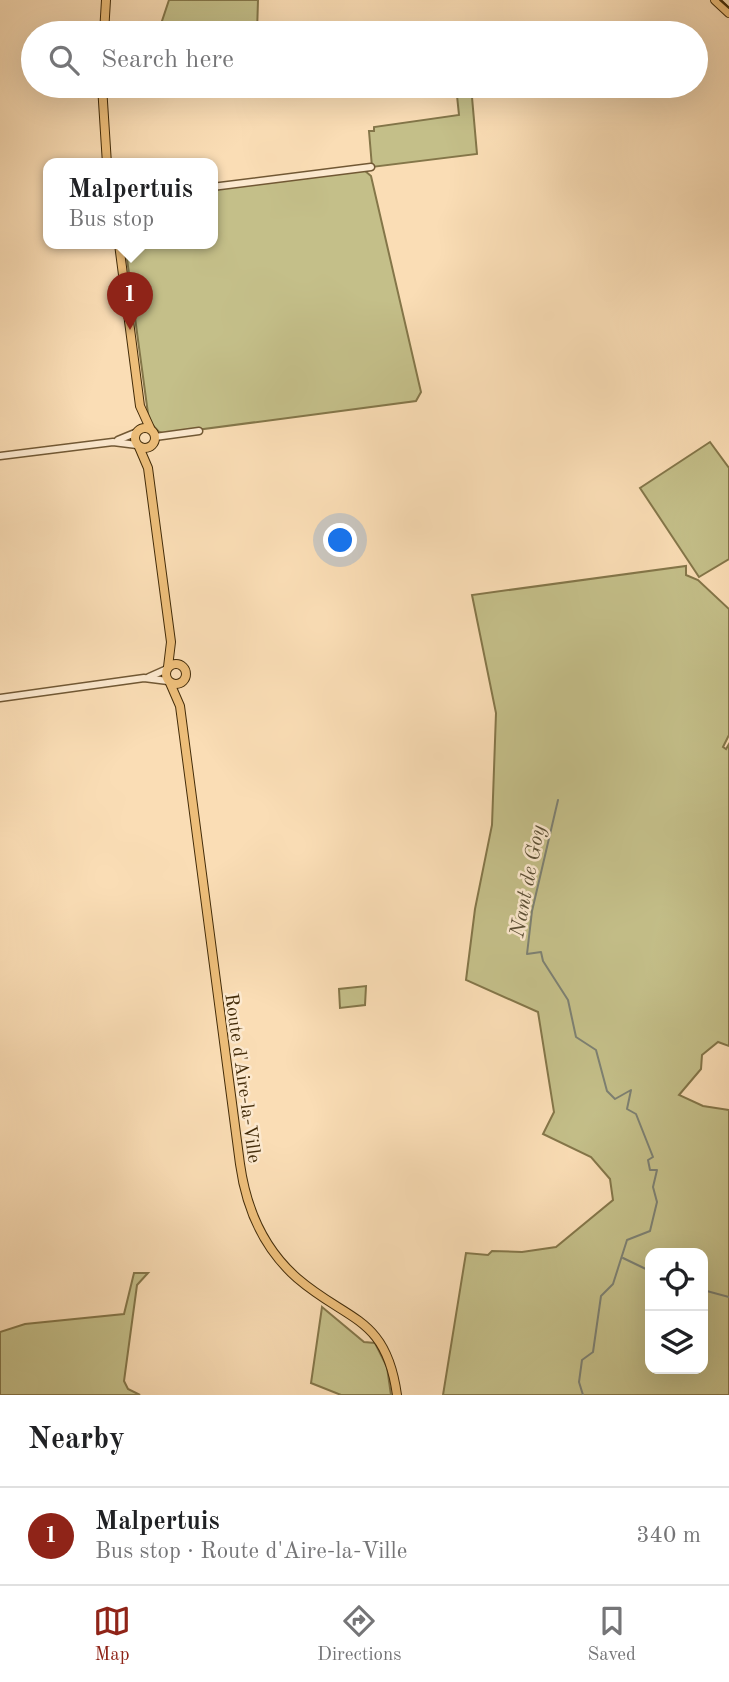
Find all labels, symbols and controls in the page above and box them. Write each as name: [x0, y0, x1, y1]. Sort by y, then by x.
search box: [21, 21, 708, 98]
icon: search: [45, 41, 83, 79]
text: Search here: [101, 47, 234, 73]
popup: [43, 158, 218, 249]
text: Malpertuis: [68, 177, 193, 203]
text: Bus stop: [68, 208, 154, 231]
pin: 1: [107, 272, 153, 330]
your location: [323, 523, 357, 557]
water label: Nant de Goy: [507, 823, 550, 940]
street label: Route d'Aire-la-Ville: [220, 992, 263, 1164]
map controls: [645, 1248, 708, 1374]
button: locate: [645, 1248, 708, 1311]
button: layers: [645, 1311, 708, 1374]
text: Nearby: [28, 1425, 125, 1455]
text: Malpertuis: [95, 1509, 220, 1535]
text: 1: [44, 1524, 58, 1547]
text: 340 m: [636, 1524, 701, 1547]
text: Bus stop · Route d'Aire-la-Ville: [95, 1540, 407, 1563]
tab: Map: [93, 1602, 131, 1667]
tab: Directions: [317, 1602, 402, 1667]
tab: Saved: [588, 1602, 636, 1667]

